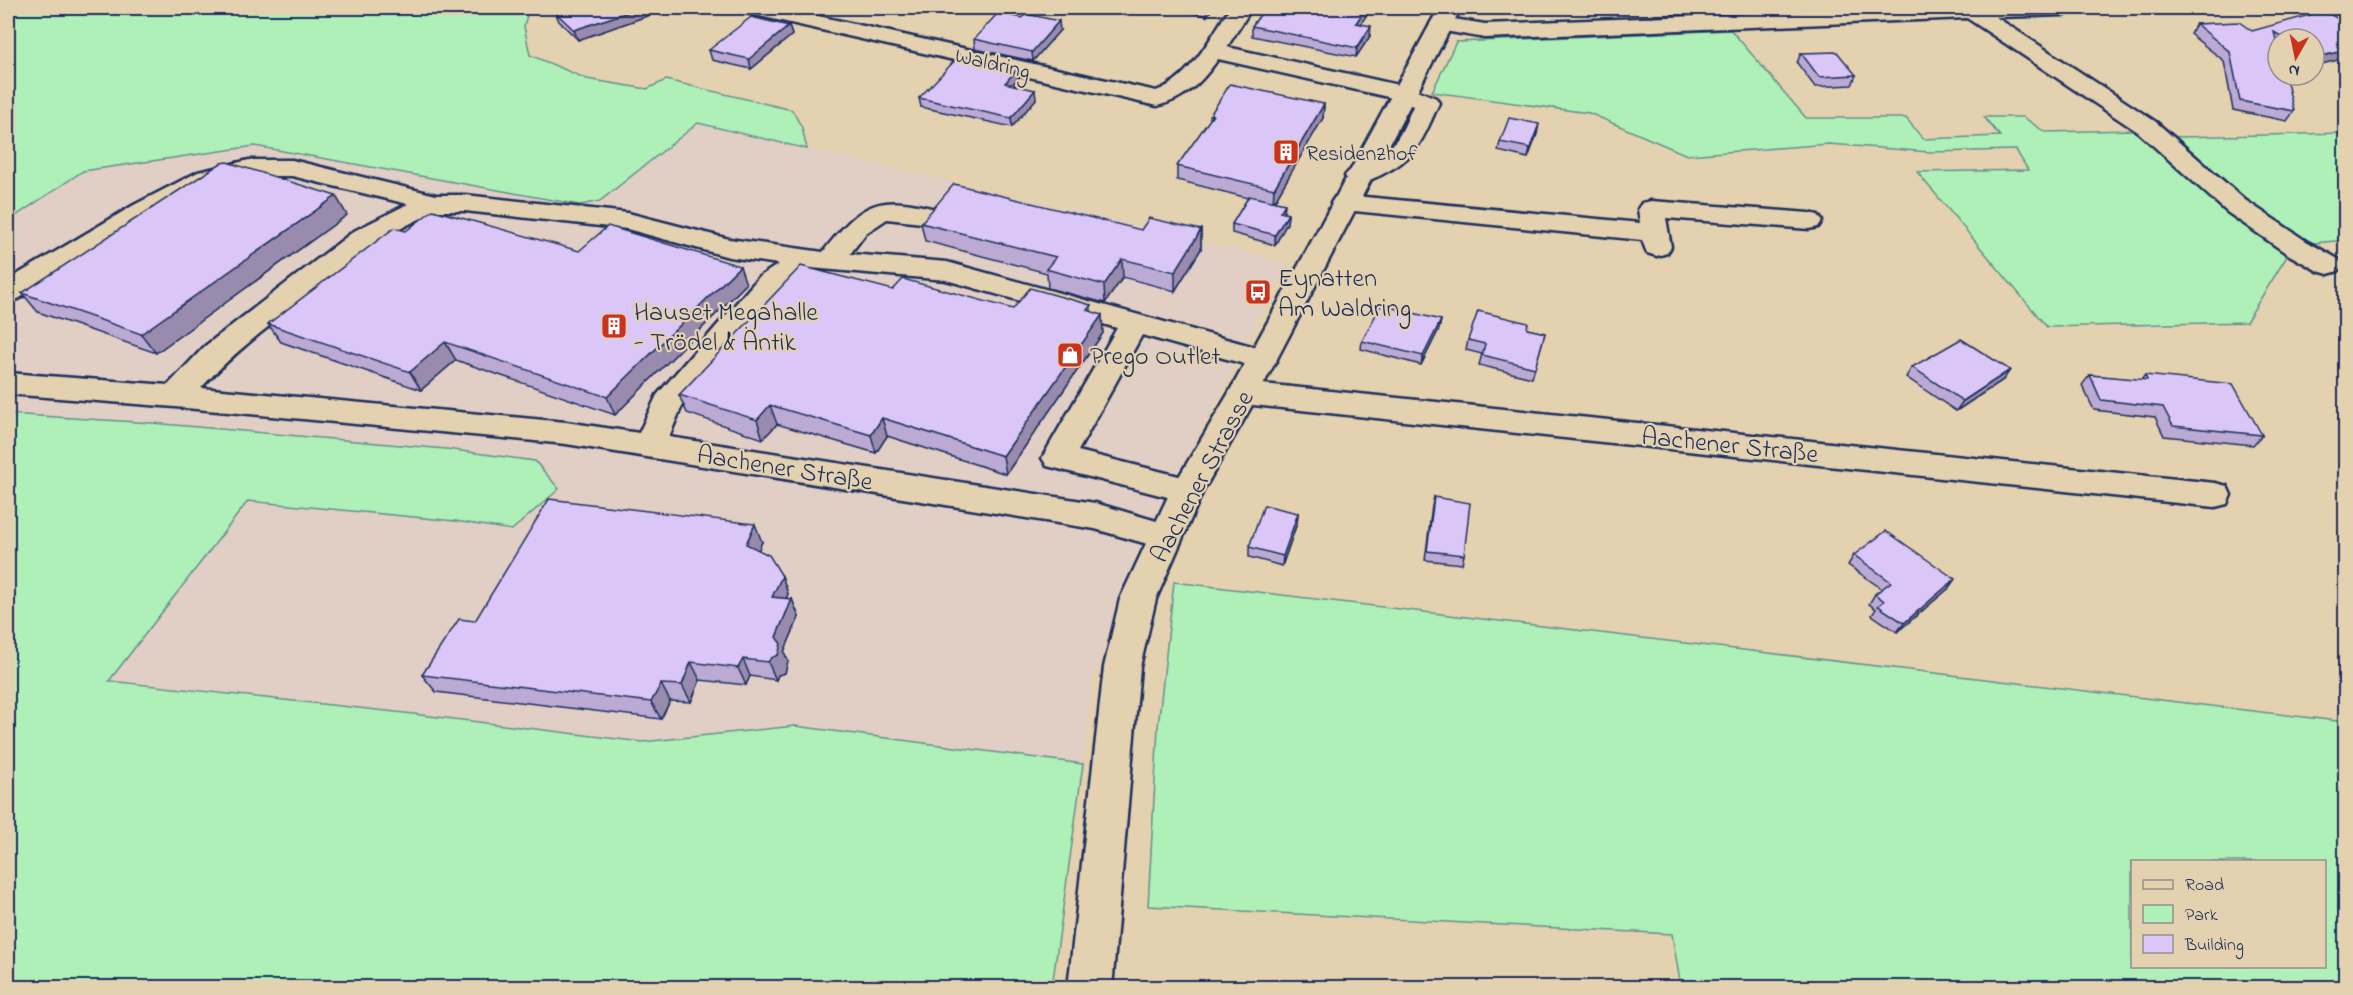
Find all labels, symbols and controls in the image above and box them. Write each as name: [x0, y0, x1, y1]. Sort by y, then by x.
north arrow: [2266, 27, 2326, 87]
street label: Waldring: [951, 41, 1033, 90]
text: N: [2287, 57, 2301, 83]
building icon: Residenzhof: [1271, 137, 1301, 167]
place label: Residenzhof: [1306, 139, 1418, 171]
place label: Eynatten Am Waldring: [1278, 261, 1411, 329]
bus stop icon: Eynatten Am Waldring: [1243, 277, 1273, 307]
place label: Hauset Megahalle - Trödel & Antik: [634, 295, 818, 363]
building icon: Hauset Megahalle - Trödel & Antik: [599, 311, 629, 341]
place label: Prego Outlet: [1090, 339, 1221, 377]
shop icon: Prego Outlet: [1055, 340, 1085, 370]
street label: Aachener Strasse: [1142, 384, 1265, 570]
street label: Aachener Straße: [1639, 419, 1820, 475]
street label: Aachener Straße: [694, 437, 875, 503]
legend: [2131, 860, 2326, 968]
text: Road: [2185, 873, 2224, 899]
text: Park: [2185, 903, 2218, 929]
text: Building: [2184, 933, 2244, 960]

